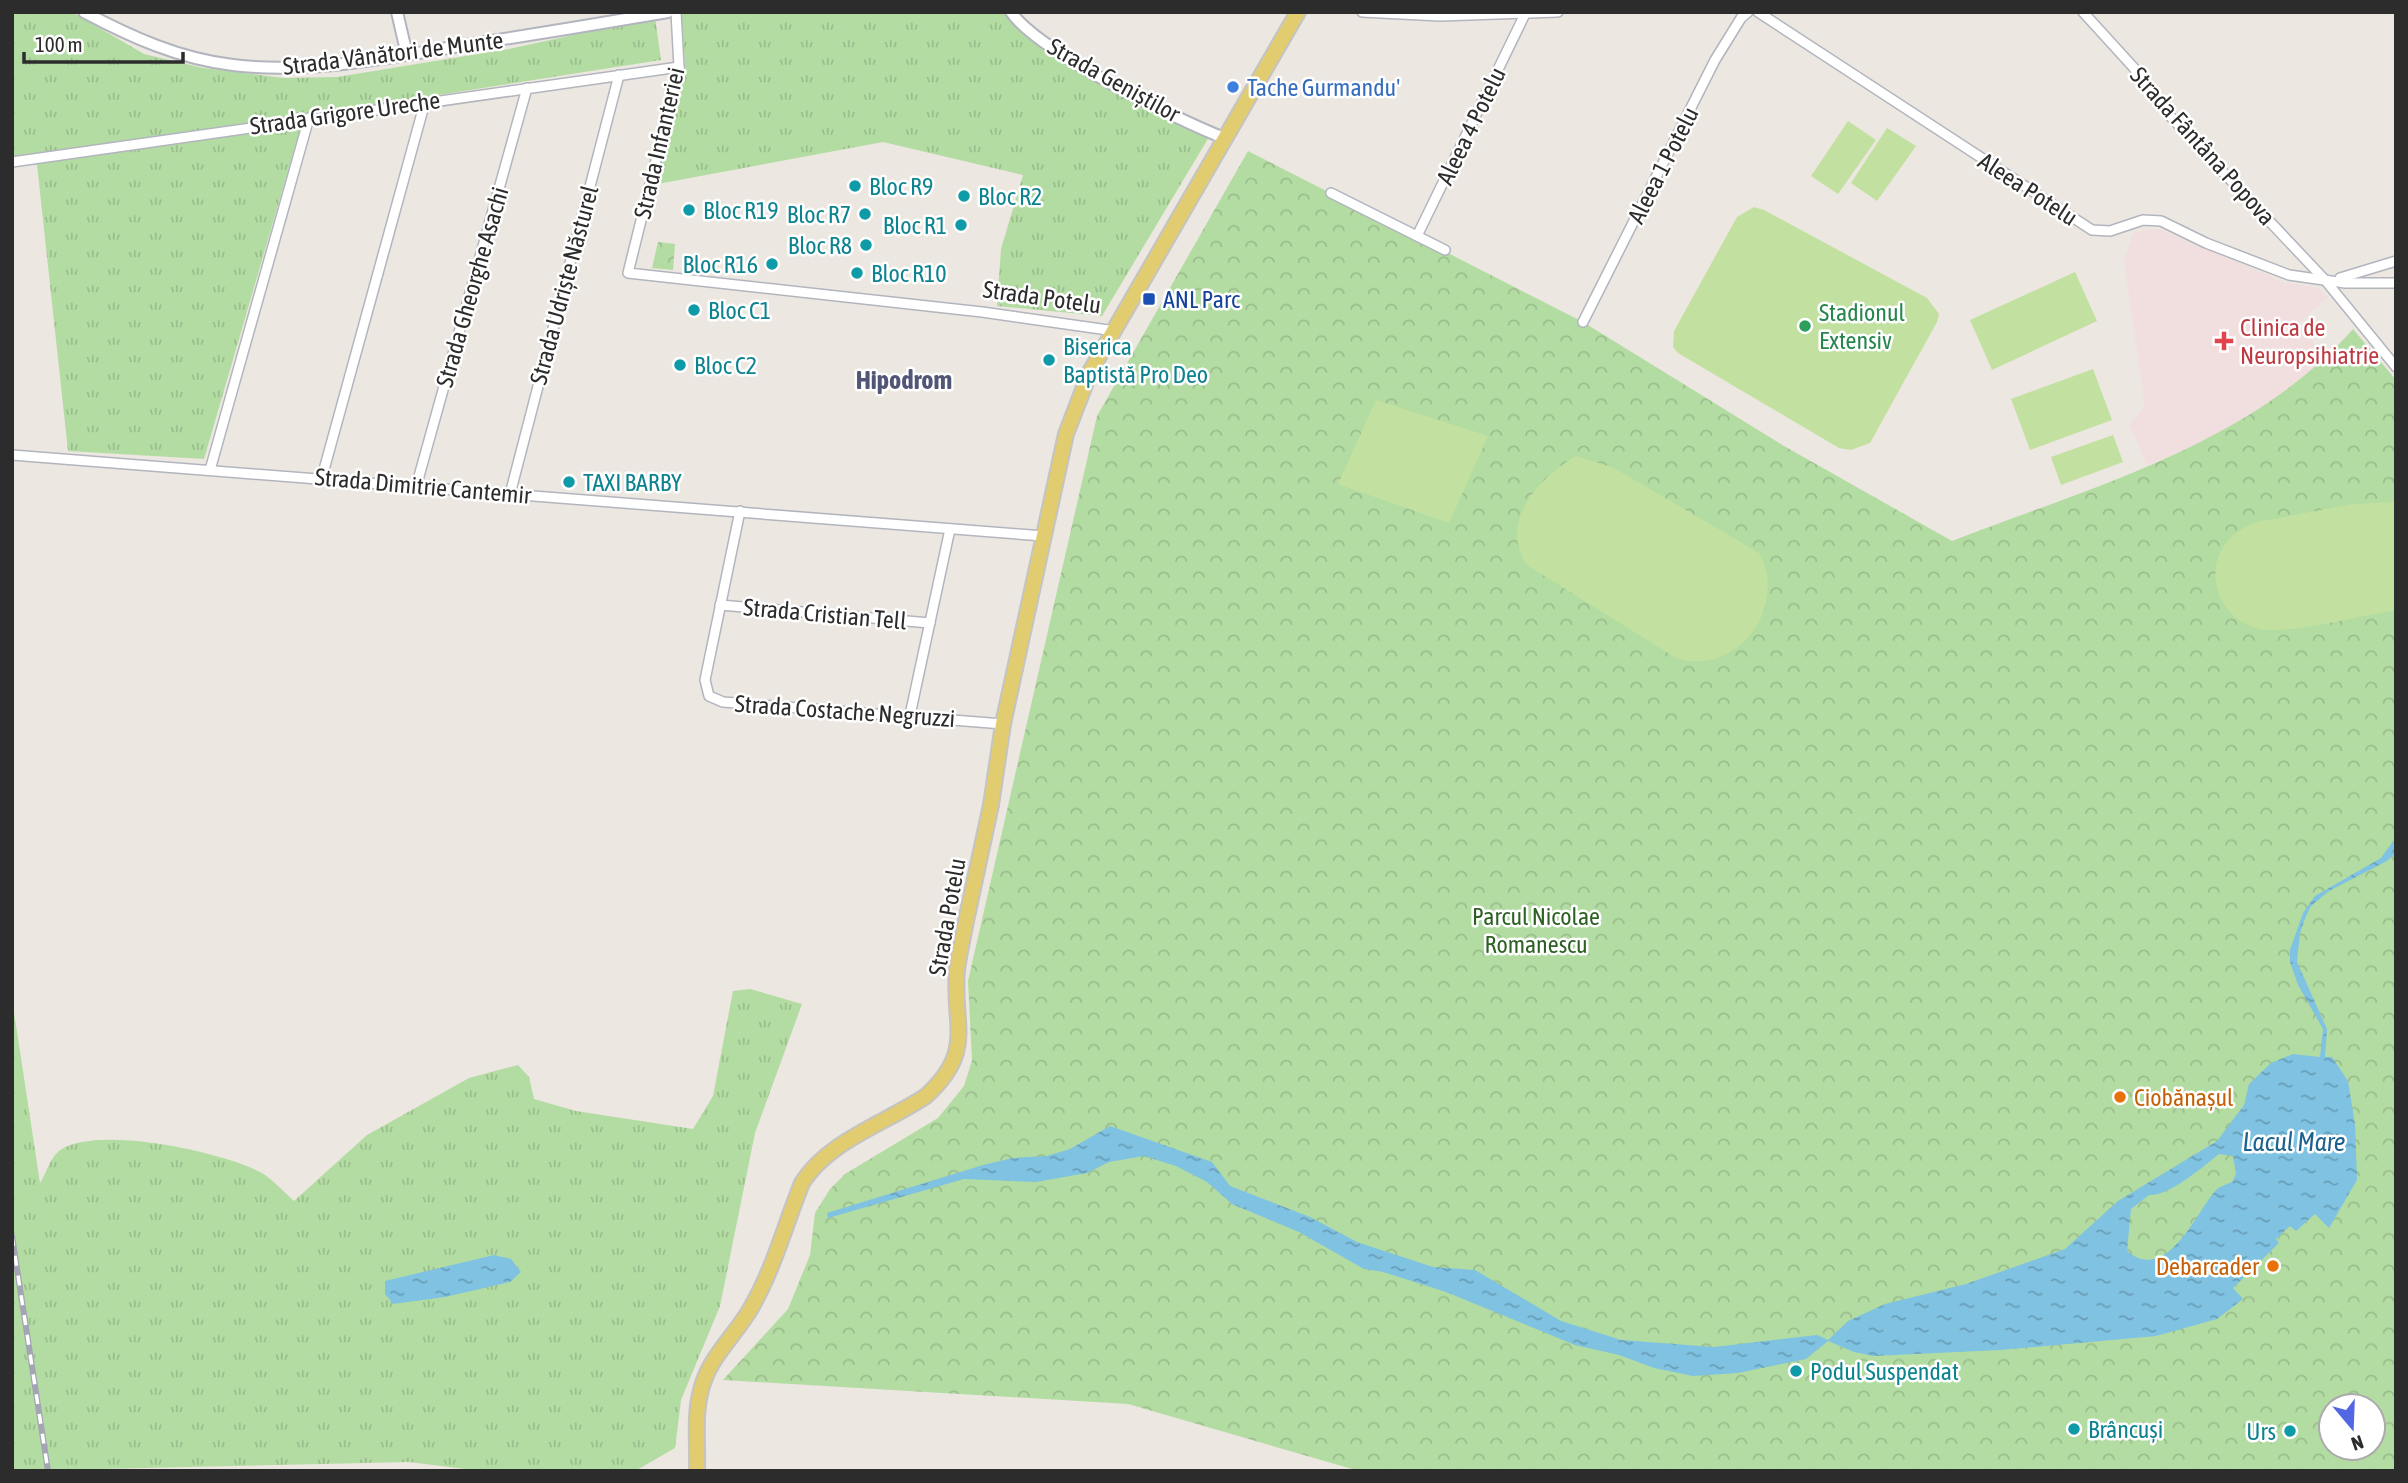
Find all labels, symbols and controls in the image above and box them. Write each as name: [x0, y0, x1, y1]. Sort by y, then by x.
scale bar: [24, 21, 184, 65]
street label: Strada Vânători de Munte: [281, 26, 505, 80]
text: 100 m: [35, 32, 83, 56]
street label: Strada Geniștilor: [1043, 33, 1186, 128]
street label: Strada Fântâna Popova: [2125, 62, 2281, 230]
street label: Aleea 4 Potelu: [1431, 63, 1511, 189]
street label: Strada Infanteriei: [628, 65, 690, 221]
place label: Tache Gurmandu': [1247, 74, 1400, 101]
marker: Tache Gurmandu': [1225, 79, 1241, 95]
street label: Strada Grigore Ureche: [248, 86, 442, 140]
street label: Aleea 1 Potelu: [1622, 102, 1704, 228]
street label: Aleea Potelu: [1974, 147, 2082, 231]
place label: Bloc R9: [869, 173, 933, 200]
marker: Bloc R9: [847, 178, 863, 194]
street label: Strada Udriște Năsturel: [524, 182, 604, 387]
place label: Bloc R2: [978, 183, 1042, 210]
street label: Strada Gheorghe Asachi: [431, 184, 513, 390]
marker: Bloc R2: [956, 188, 972, 204]
place label: Bloc R19: [703, 197, 779, 224]
place label: Bloc R7: [787, 201, 851, 228]
marker: Bloc R19: [681, 202, 697, 218]
marker: Bloc R7: [857, 206, 873, 222]
place label: Bloc R1: [883, 212, 947, 239]
marker: Bloc R1: [953, 217, 969, 233]
place label: Bloc R8: [788, 232, 852, 259]
marker: Bloc R8: [858, 237, 874, 253]
place label: Bloc R16: [682, 251, 758, 278]
marker: Bloc R16: [764, 256, 780, 272]
place label: Bloc R10: [871, 260, 947, 287]
marker: Bloc R10: [849, 265, 865, 281]
street label: Strada Potelu: [981, 275, 1103, 319]
place label: ANL Parc: [1163, 286, 1240, 313]
marker: ANL Parc: [1141, 291, 1157, 307]
place label: Bloc C1: [708, 297, 771, 324]
place label: Stadionul Extensiv: [1819, 299, 1906, 354]
marker: Bloc C1: [686, 302, 702, 318]
place label: Clinica de Neuropsihiatrie: [2240, 314, 2379, 369]
marker: Stadionul Extensiv: [1797, 318, 1813, 334]
marker: Clinica de Neuropsihiatrie: [2214, 331, 2234, 351]
place label: Biserica Baptistă Pro Deo: [1063, 333, 1208, 388]
place label: Bloc C2: [694, 352, 757, 379]
marker: Biserica Baptistă Pro Deo: [1041, 352, 1057, 368]
marker: Bloc C2: [672, 357, 688, 373]
district label: Hipodrom: [856, 365, 952, 395]
street label: Strada Dimitrie Cantemir: [314, 463, 533, 509]
place label: TAXI BARBY: [583, 469, 682, 496]
marker: TAXI BARBY: [561, 474, 577, 490]
street label: Strada Cristian Tell: [742, 593, 908, 635]
street label: Strada Costache Negruzzi: [734, 690, 956, 732]
street label: Strada Potelu: [923, 856, 971, 978]
park label: Parcul Nicolae Romanescu: [1472, 903, 1600, 958]
place label: Ciobănașul: [2134, 1084, 2234, 1111]
marker: Ciobănașul: [2112, 1089, 2128, 1105]
water label: Lacul Mare: [2243, 1127, 2346, 1157]
place label: Debarcader: [2156, 1253, 2260, 1280]
marker: Debarcader: [2265, 1258, 2281, 1274]
place label: Podul Suspendat: [1810, 1358, 1959, 1385]
marker: Podul Suspendat: [1788, 1363, 1804, 1379]
north arrow: [2317, 1392, 2387, 1462]
place label: Brâncuși: [2088, 1416, 2163, 1443]
place label: Urs: [2246, 1418, 2276, 1445]
marker: Brâncuși: [2066, 1421, 2082, 1437]
marker: Urs: [2282, 1423, 2298, 1439]
text: N: [2349, 1431, 2366, 1455]

